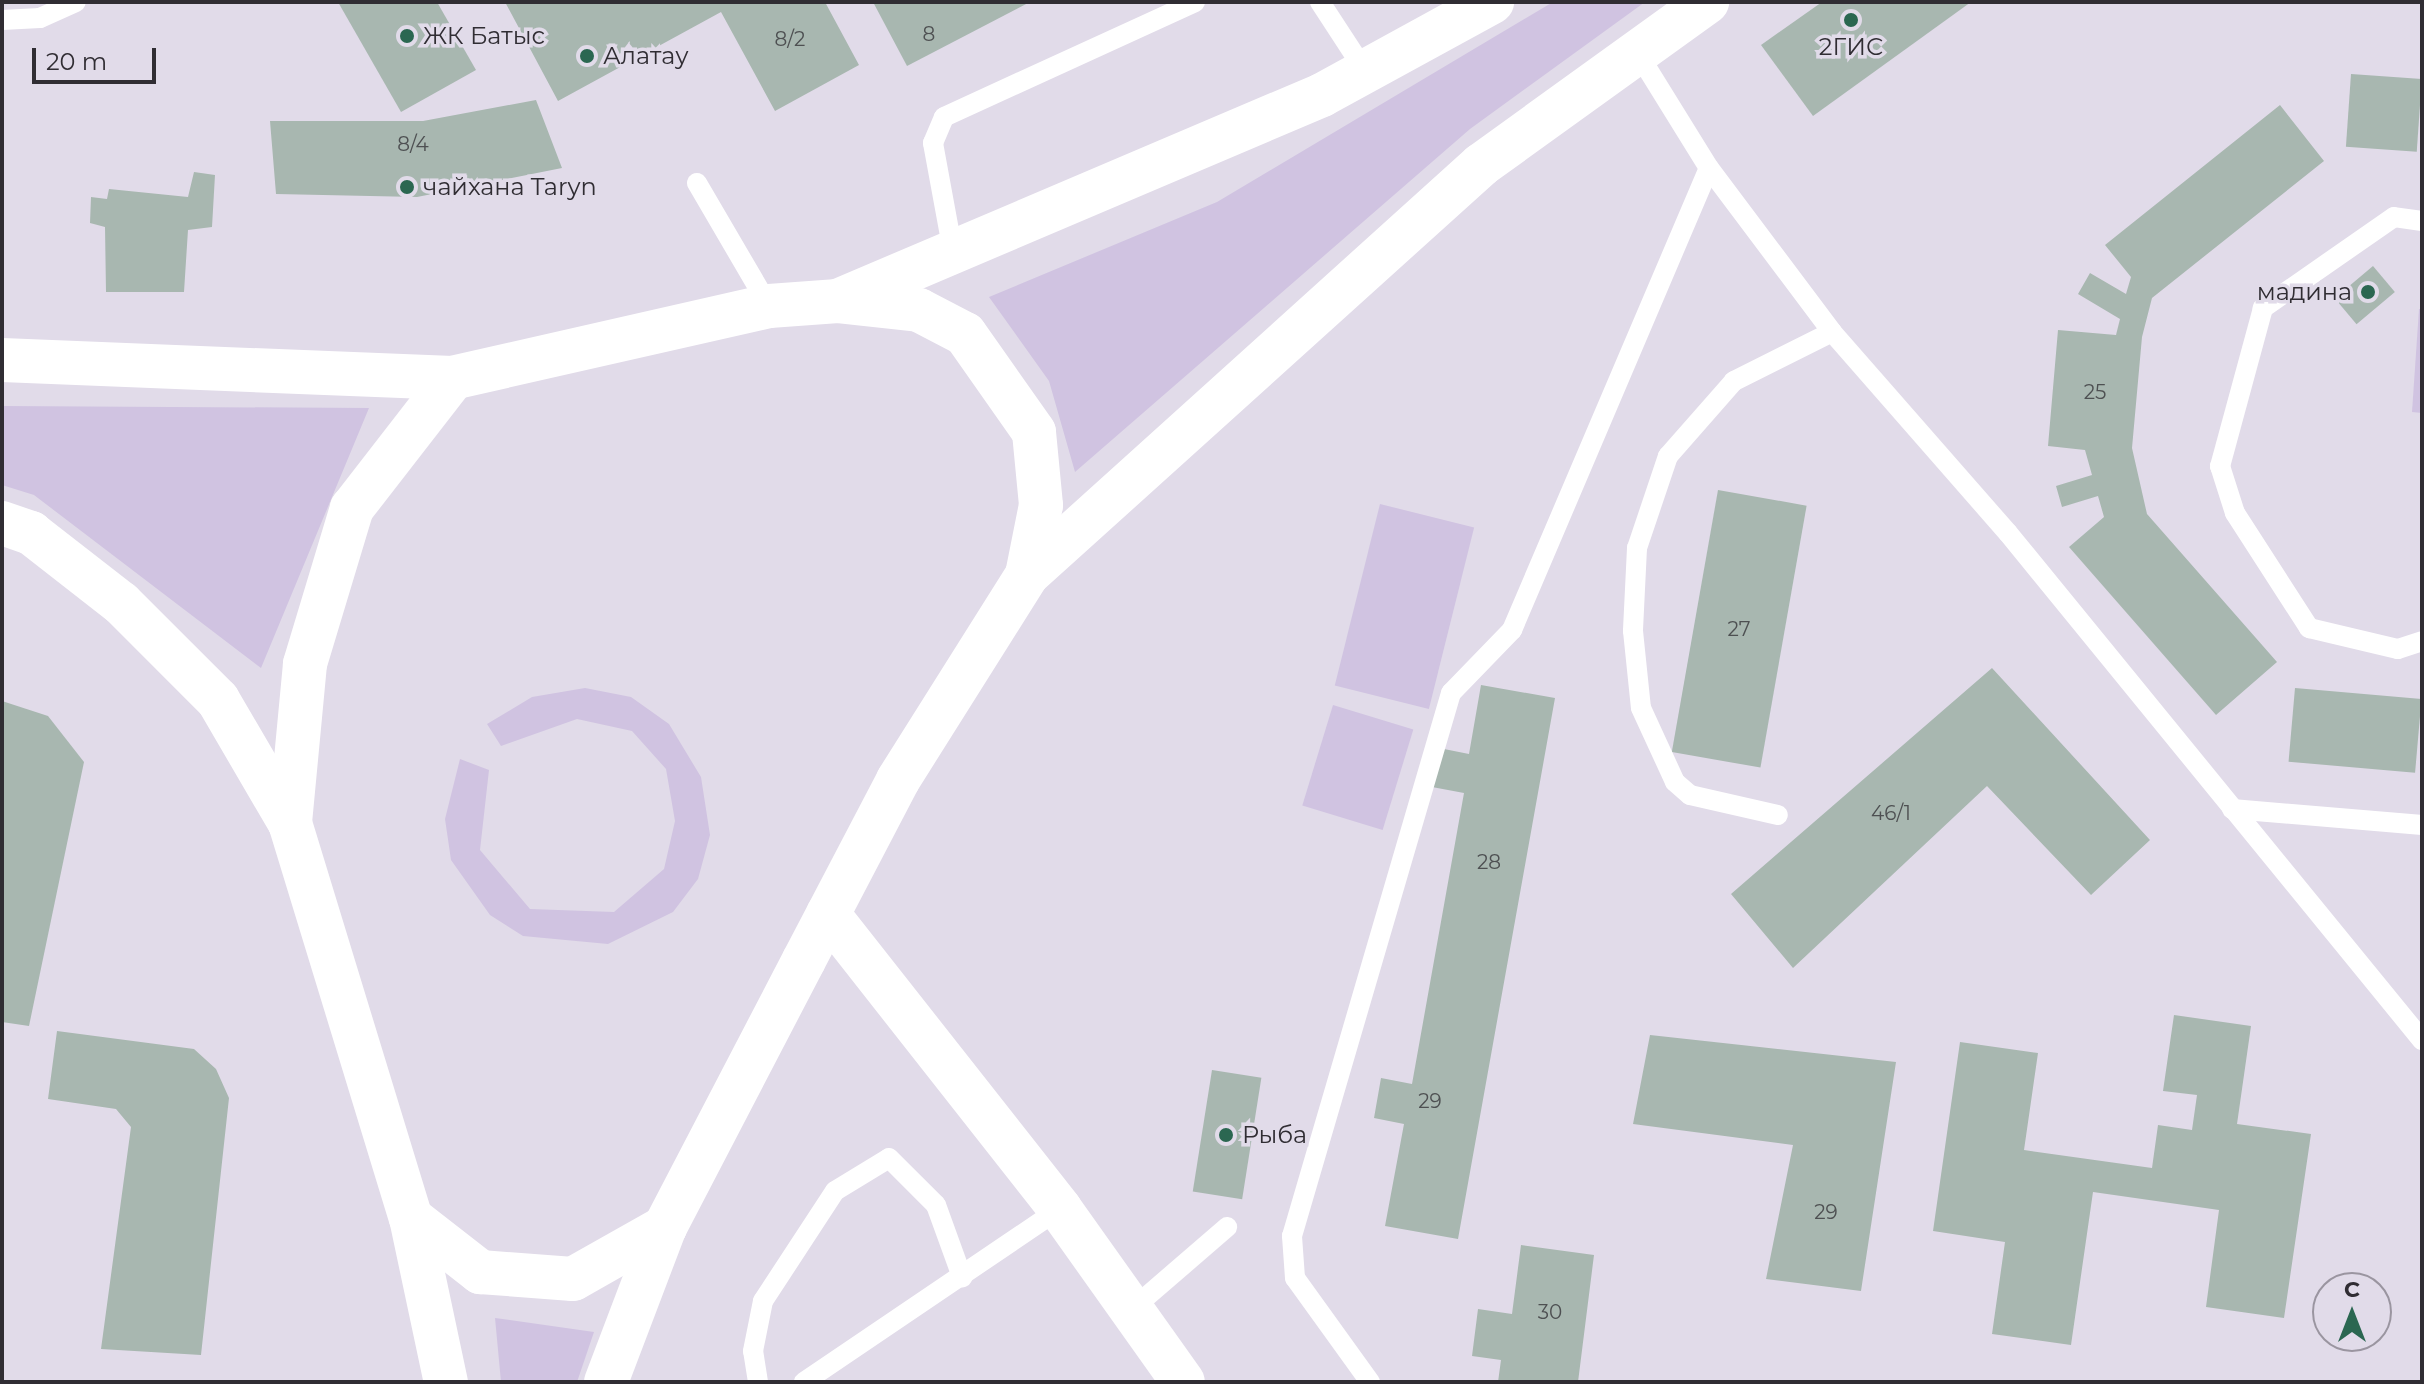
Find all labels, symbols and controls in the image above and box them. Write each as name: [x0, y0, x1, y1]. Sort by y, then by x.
marker: 2ГИС: [1842, 11, 1860, 29]
place label: ЖК Батыс: [423, 22, 545, 50]
house number: 8: [923, 22, 935, 46]
marker: ЖК Батыс: [398, 27, 416, 45]
house number: 8/2: [775, 27, 805, 51]
scale bar: [36, 32, 160, 82]
place label: 2ГИС: [1819, 33, 1883, 61]
place label: Алатау: [603, 42, 689, 70]
text: 20 m: [46, 47, 107, 76]
marker: Алатау: [578, 47, 596, 65]
house number: 8/4: [397, 132, 429, 156]
place label: чайхана Taryn: [423, 173, 597, 201]
marker: чайхана Taryn: [398, 178, 416, 196]
place label: мадина: [2257, 278, 2352, 306]
marker: мадина: [2359, 283, 2377, 301]
house number: 25: [2084, 380, 2106, 404]
house number: 27: [1727, 617, 1751, 641]
house number: 46/1: [1871, 801, 1911, 825]
house number: 28: [1477, 850, 1501, 874]
house number: 29: [1418, 1089, 1442, 1113]
place label: Рыба: [1242, 1121, 1307, 1149]
marker: Рыба: [1217, 1126, 1235, 1144]
house number: 29: [1814, 1200, 1838, 1224]
north arrow: [2312, 1272, 2392, 1352]
text: С: [2344, 1276, 2360, 1303]
house number: 30: [1538, 1300, 1562, 1324]

